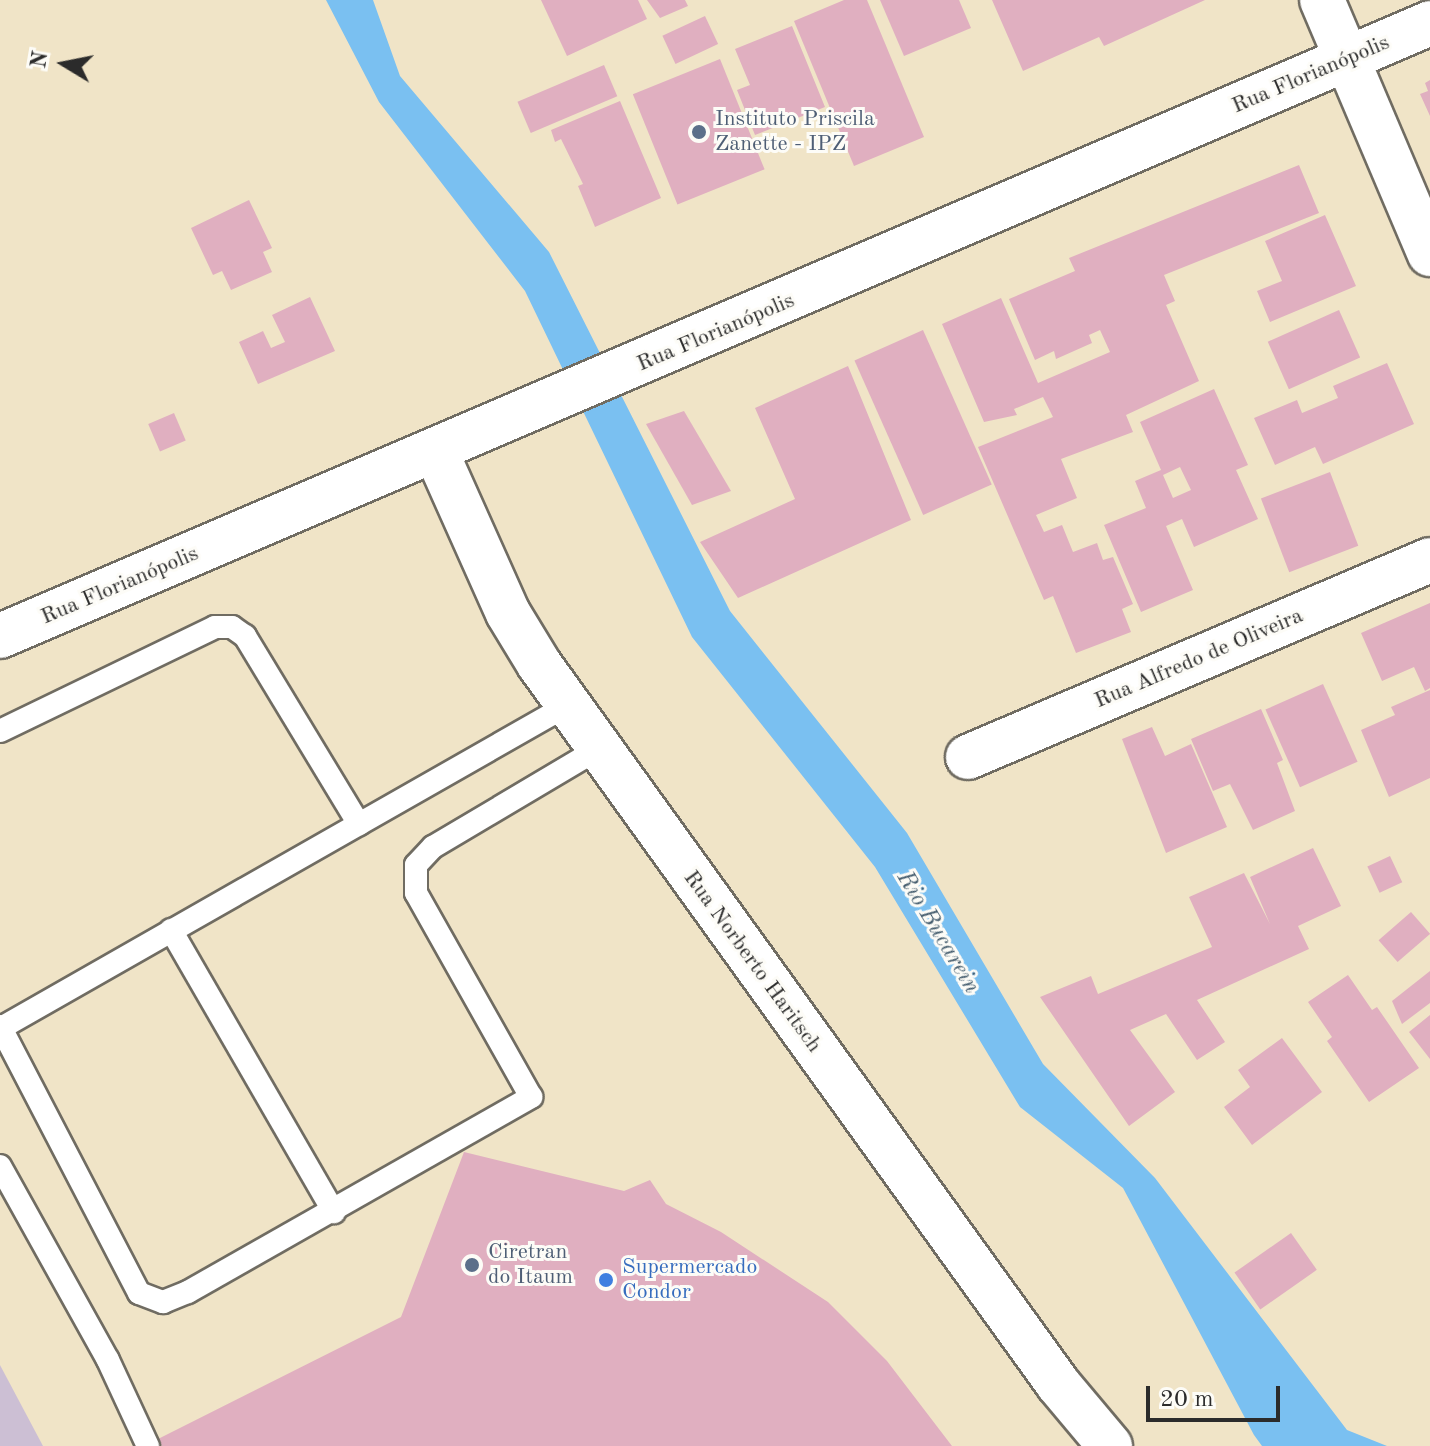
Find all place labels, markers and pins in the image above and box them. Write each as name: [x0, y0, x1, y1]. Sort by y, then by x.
place label: Instituto Priscila Zanette - IPZ: [715, 106, 875, 158]
marker: Instituto Priscila Zanette - IPZ: [690, 123, 708, 141]
place label: Ciretran do Itaum: [488, 1239, 573, 1290]
place label: Supermercado Condor: [622, 1254, 757, 1306]
marker: Ciretran do Itaum: [463, 1256, 481, 1274]
marker: Supermercado Condor: [597, 1271, 615, 1289]

